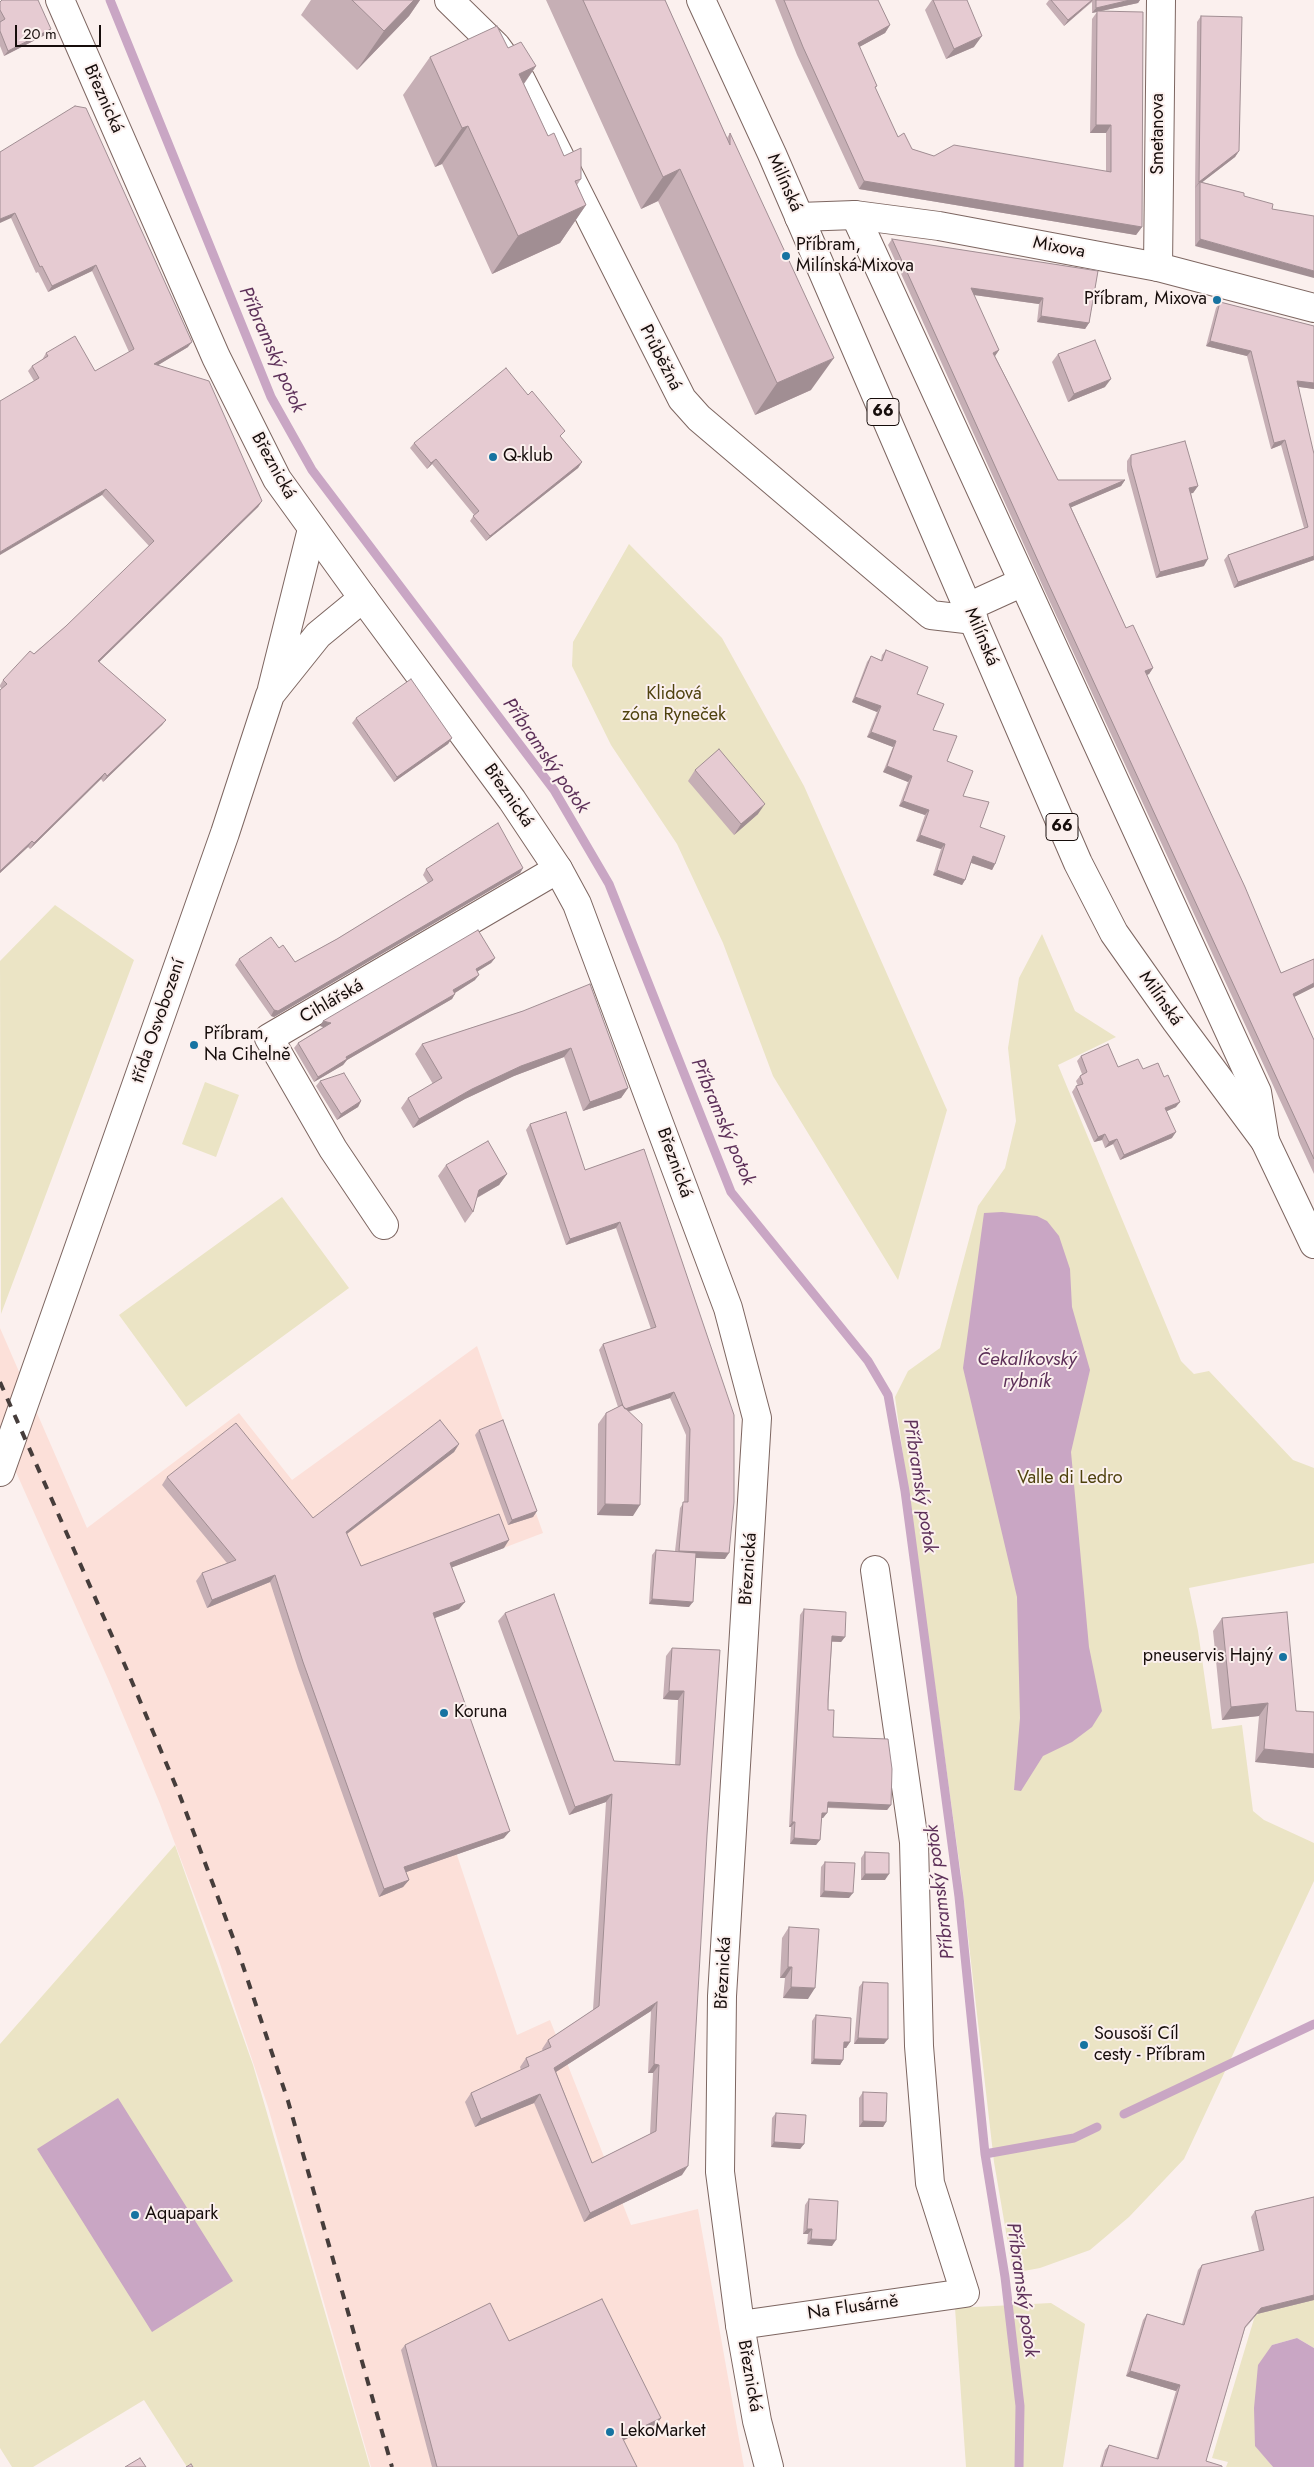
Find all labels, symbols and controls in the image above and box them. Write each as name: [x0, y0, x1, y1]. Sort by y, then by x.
scale bar: [18, 15, 104, 47]
text: 20 m: [23, 23, 57, 45]
street label: Březnická: [78, 61, 128, 137]
street label: Smetanova: [1148, 93, 1170, 175]
street label: Milínská: [762, 151, 806, 215]
street label: Mixova: [1031, 232, 1087, 264]
place label: Příbram, Milínská-Mixova: [796, 235, 914, 278]
marker: Příbram, Milínská-Mixova: [780, 250, 792, 262]
water label: Příbramský potok: [233, 284, 309, 416]
place label: Příbram, Mixova: [1084, 289, 1207, 311]
marker: Příbram, Mixova: [1211, 294, 1223, 306]
street label: Průběžná: [634, 321, 686, 395]
road number: 66: [867, 398, 899, 426]
street label: Březnická: [246, 429, 300, 503]
place label: Q-klub: [503, 446, 553, 468]
marker: Q-klub: [487, 451, 499, 463]
street label: Milínská: [959, 605, 1003, 669]
park label: Klidová zóna Ryneček: [622, 684, 726, 726]
water label: Příbramský potok: [497, 694, 593, 818]
street label: Březnická: [478, 760, 538, 832]
road number: 66: [1046, 814, 1078, 840]
street label: třída Osvobození: [128, 956, 190, 1086]
street label: Milínská: [1134, 968, 1186, 1030]
street label: Cihlářská: [297, 975, 367, 1029]
place label: Příbram, Na Cihelně: [204, 1024, 291, 1066]
marker: Příbram, Na Cihelně: [188, 1039, 200, 1051]
water label: Příbramský potok: [685, 1055, 759, 1189]
street label: Březnická: [651, 1125, 697, 1201]
water label: Čekalíkovský rybník: [977, 1349, 1077, 1393]
water label: Příbramský potok: [897, 1417, 941, 1555]
park label: Valle di Ledro: [1017, 1468, 1123, 1490]
street label: Březnická: [736, 1532, 762, 1606]
place label: pneuservis Hajný: [1143, 1646, 1273, 1668]
marker: pneuservis Hajný: [1277, 1651, 1289, 1663]
place label: Koruna: [454, 1702, 507, 1724]
marker: Koruna: [438, 1707, 450, 1719]
water label: Příbramský potok: [921, 1823, 961, 1961]
street label: Březnická: [711, 1936, 737, 2010]
place label: Sousoší Cíl cesty - Příbram: [1094, 2024, 1205, 2066]
marker: Sousoší Cíl cesty - Příbram: [1078, 2039, 1090, 2051]
place label: Aquapark: [145, 2204, 218, 2226]
marker: Aquapark: [129, 2209, 141, 2221]
water label: Příbramský potok: [1000, 2221, 1042, 2359]
street label: Na Flusárně: [806, 2291, 900, 2325]
street label: Březnická: [732, 2338, 766, 2414]
place label: LekoMarket: [620, 2421, 705, 2443]
marker: LekoMarket: [604, 2426, 616, 2438]

